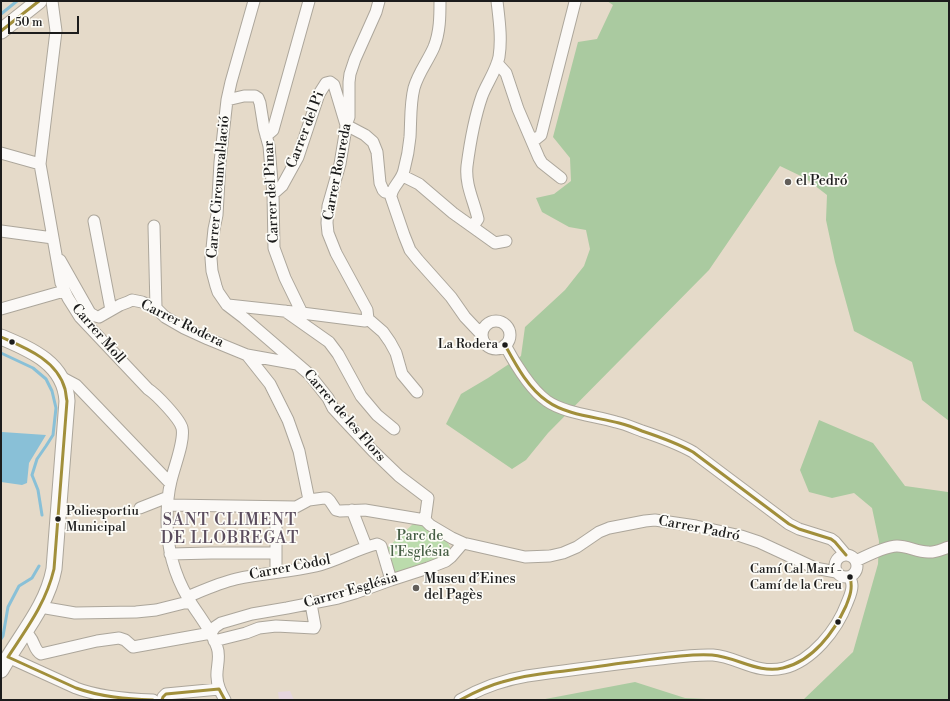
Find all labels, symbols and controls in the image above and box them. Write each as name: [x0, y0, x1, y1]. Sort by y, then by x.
scale bar: [10, 8, 81, 34]
text: 50 m: [15, 15, 43, 30]
street label: Carrer del Pi: [284, 89, 328, 171]
street label: Carrer Circumval·lació: [204, 115, 234, 259]
street label: Carrer Roureda: [320, 122, 356, 222]
street label: Carrer del Pinar: [261, 140, 283, 244]
place label: el Pedró: [796, 174, 848, 190]
marker: el Pedró: [783, 177, 793, 187]
street label: Carrer Rodera: [138, 297, 226, 351]
street label: Carrer Moll: [68, 301, 128, 367]
unlabelled marker: [7, 337, 17, 347]
place label: La Rodera: [438, 337, 498, 353]
marker: La Rodera: [500, 340, 510, 350]
street label: Carrer de les Flors: [299, 367, 389, 465]
place label: Poliesportiu Municipal: [66, 504, 139, 535]
district label: SANT CLIMENT DE LLOBREGAT: [161, 511, 299, 549]
street label: Carrer Padró: [657, 513, 741, 545]
marker: Poliesportiu Municipal: [53, 514, 63, 524]
park label: Parc de l'Església: [390, 529, 450, 562]
street label: Carrer Còdol: [248, 552, 332, 584]
place label: Camí Cal Marí - Camí de la Creu: [750, 562, 842, 593]
street label: Carrer Església: [302, 570, 400, 612]
place label: Museu d’Eines del Pagès: [424, 572, 516, 604]
marker: Camí Cal Marí - Camí de la Creu: [845, 572, 855, 582]
marker: Museu d’Eines del Pagès: [411, 583, 421, 593]
unlabelled marker: [833, 617, 843, 627]

